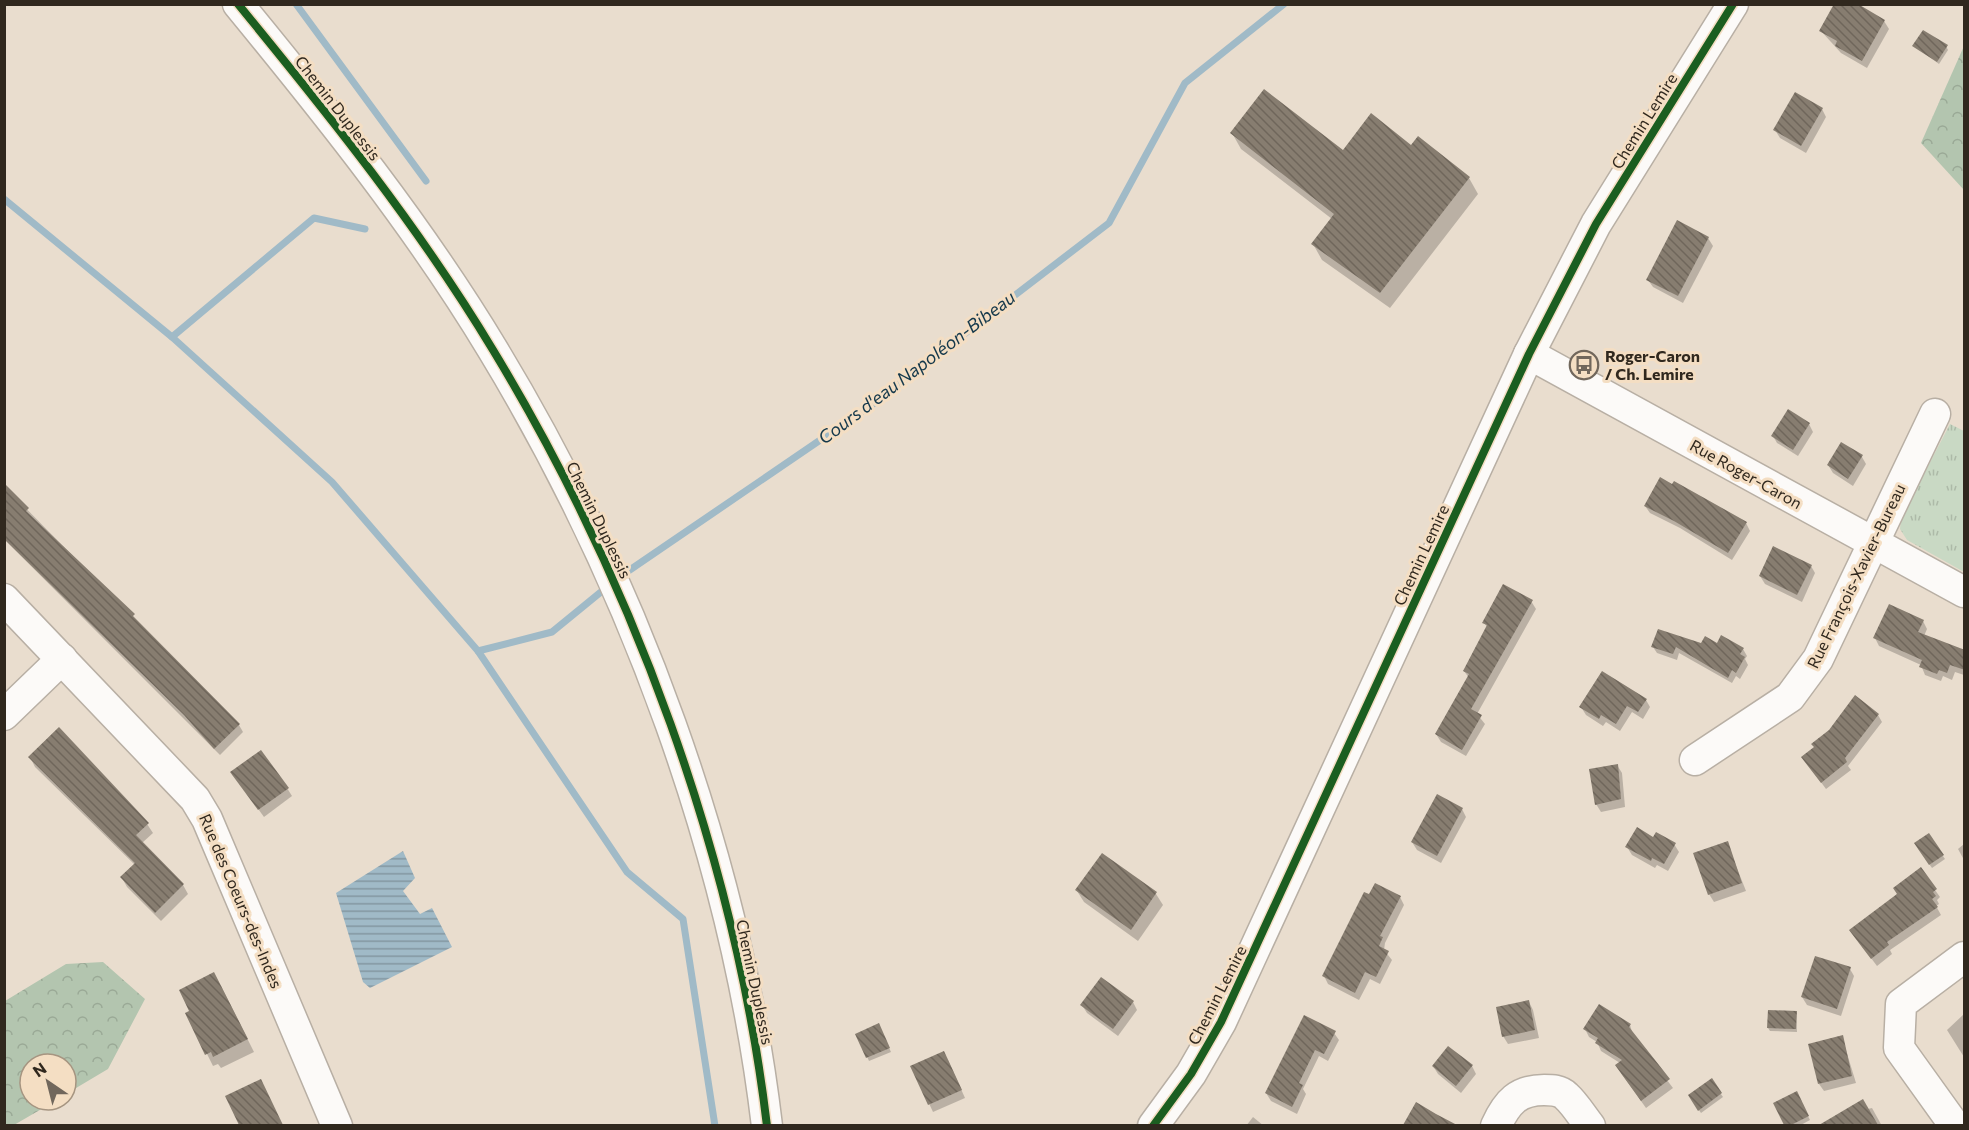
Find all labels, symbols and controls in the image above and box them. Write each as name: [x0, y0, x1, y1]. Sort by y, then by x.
street label: Chemin Duplessis: [292, 52, 385, 164]
street label: Chemin Lemire: [1607, 69, 1681, 172]
water label: Cours d'eau Napoléon-Bibeau: [813, 286, 1019, 449]
place label: Roger-Caron / Ch. Lemire: [1605, 346, 1700, 383]
bus stop icon: Roger-Caron / Ch. Lemire: [1568, 349, 1600, 381]
street label: Rue Roger-Caron: [1687, 435, 1806, 512]
street label: Chemin Duplessis: [563, 458, 636, 581]
street label: Rue François-Xavier-Bureau: [1803, 481, 1909, 671]
street label: Chemin Lemire: [1389, 501, 1452, 608]
street label: Rue des Coeurs-des-Indes: [196, 811, 287, 991]
street label: Chemin Duplessis: [733, 918, 778, 1046]
street label: Chemin Lemire: [1183, 942, 1250, 1048]
north arrow: [18, 1052, 78, 1112]
text: N: [29, 1058, 49, 1081]

